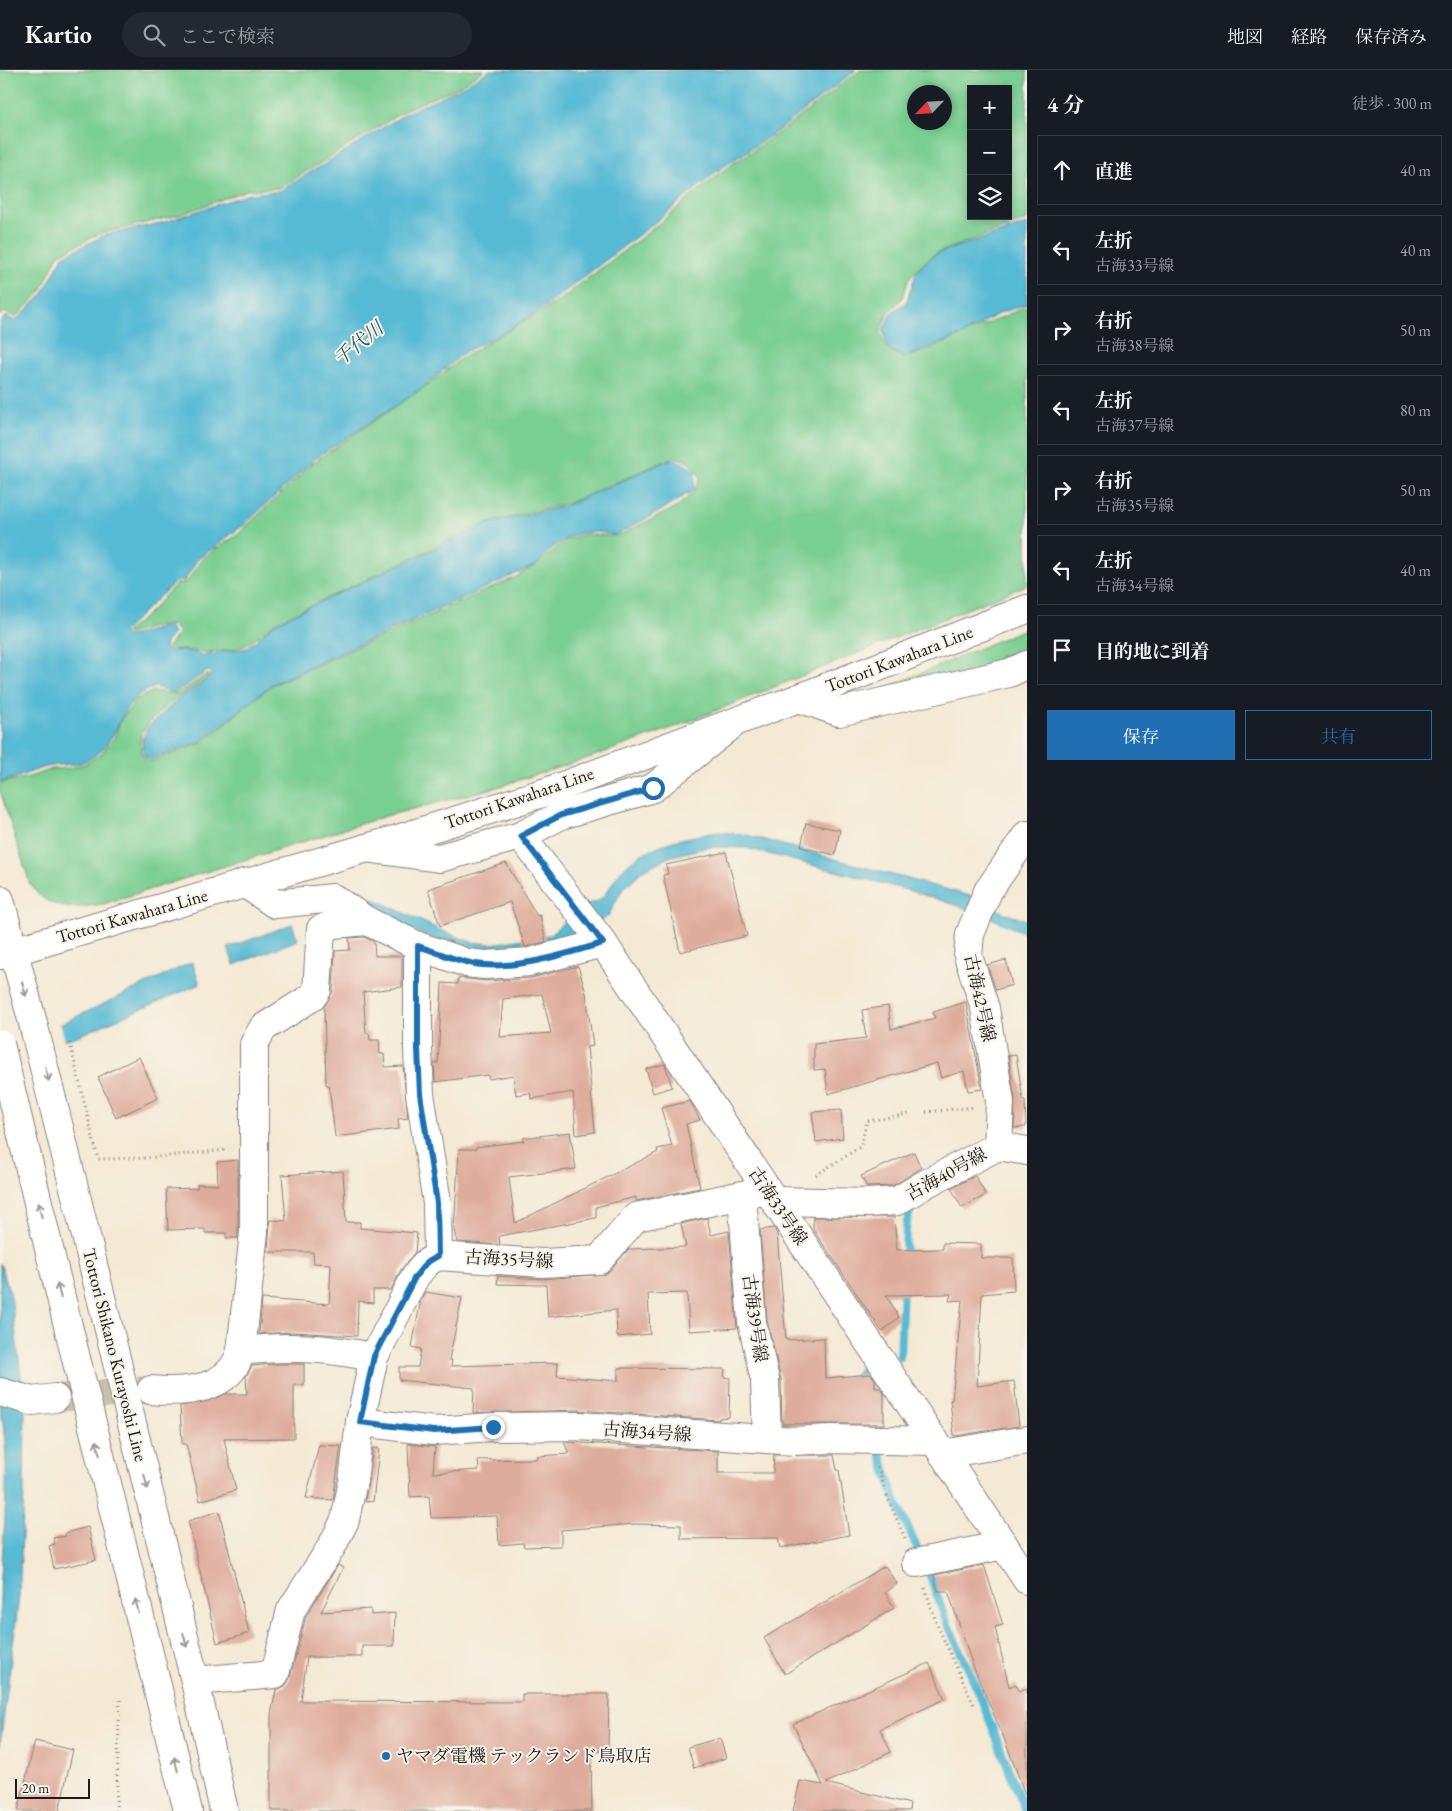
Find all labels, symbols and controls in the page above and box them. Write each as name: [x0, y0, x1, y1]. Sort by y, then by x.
search box: [122, 12, 472, 57]
text: Kartio: [25, 19, 92, 50]
icon: search: [140, 21, 168, 49]
text: ここで検索: [180, 24, 275, 49]
text: 地図: [1227, 25, 1263, 48]
text: 経路: [1291, 25, 1327, 48]
text: 保存済み: [1355, 25, 1427, 48]
north arrow: [907, 85, 952, 130]
map controls: [967, 85, 1012, 220]
button: +: [967, 85, 1012, 130]
text: 4 分: [1047, 91, 1084, 118]
text: 徒歩 · 300 m: [1352, 93, 1432, 114]
button: −: [967, 130, 1012, 175]
icon: ahead: [1048, 156, 1076, 184]
text: 直進: [1095, 159, 1133, 184]
text: 40 m: [1400, 160, 1431, 181]
button: layers: [967, 175, 1012, 220]
text: 左折: [1095, 228, 1133, 253]
icon: left: [1048, 236, 1076, 264]
text: 40 m: [1400, 240, 1431, 261]
text: 古海33号線: [1095, 255, 1174, 276]
text: 右折: [1095, 308, 1133, 333]
water label: 千代川: [328, 314, 390, 371]
icon: right: [1048, 316, 1076, 344]
text: 50 m: [1400, 320, 1431, 341]
text: 古海38号線: [1095, 335, 1174, 356]
text: 左折: [1095, 388, 1133, 413]
icon: left: [1048, 396, 1076, 424]
text: 80 m: [1400, 400, 1431, 421]
text: 古海37号線: [1095, 415, 1174, 436]
text: 右折: [1095, 468, 1133, 493]
icon: right: [1048, 476, 1076, 504]
text: 50 m: [1400, 480, 1431, 501]
text: 古海35号線: [1095, 495, 1174, 516]
text: 左折: [1095, 548, 1133, 573]
icon: left: [1048, 556, 1076, 584]
text: 40 m: [1400, 560, 1431, 581]
text: 古海34号線: [1095, 575, 1174, 596]
street label: Tottori Kawahara Line: [822, 620, 976, 697]
icon: arrive: [1048, 636, 1076, 664]
text: 目的地に到着: [1095, 639, 1209, 664]
button: 保存: [1047, 710, 1235, 760]
button: 共有: [1245, 710, 1432, 760]
street label: Tottori Kawahara Line: [441, 761, 596, 834]
route start: [642, 777, 665, 800]
street label: Tottori Kawahara Line: [54, 883, 210, 948]
street label: 古海42号線: [960, 952, 1001, 1044]
one-way arrow: [20, 980, 30, 996]
one-way arrow: [42, 1066, 52, 1082]
street label: 古海40号線: [901, 1142, 990, 1205]
street label: 古海33号線: [744, 1162, 813, 1249]
one-way arrow: [35, 1202, 44, 1218]
street label: 古海35号線: [464, 1245, 554, 1272]
street label: Tottori Shikano Kurayoshi Line: [78, 1246, 153, 1464]
street label: 古海39号線: [738, 1272, 773, 1364]
one-way arrow: [54, 1283, 63, 1299]
route end: [482, 1416, 505, 1439]
street label: 古海34号線: [602, 1417, 692, 1446]
one-way arrow: [92, 1441, 102, 1457]
one-way arrow: [142, 1474, 151, 1490]
one-way arrow: [132, 1599, 141, 1615]
one-way arrow: [181, 1632, 190, 1648]
place label: ヤマダ電機 テックランド鳥取店: [396, 1744, 652, 1767]
marker: ヤマダ電機 テックランド鳥取店: [380, 1750, 392, 1762]
one-way arrow: [171, 1756, 180, 1772]
scale bar: [15, 1776, 90, 1799]
text: 20 m: [22, 1779, 49, 1797]

